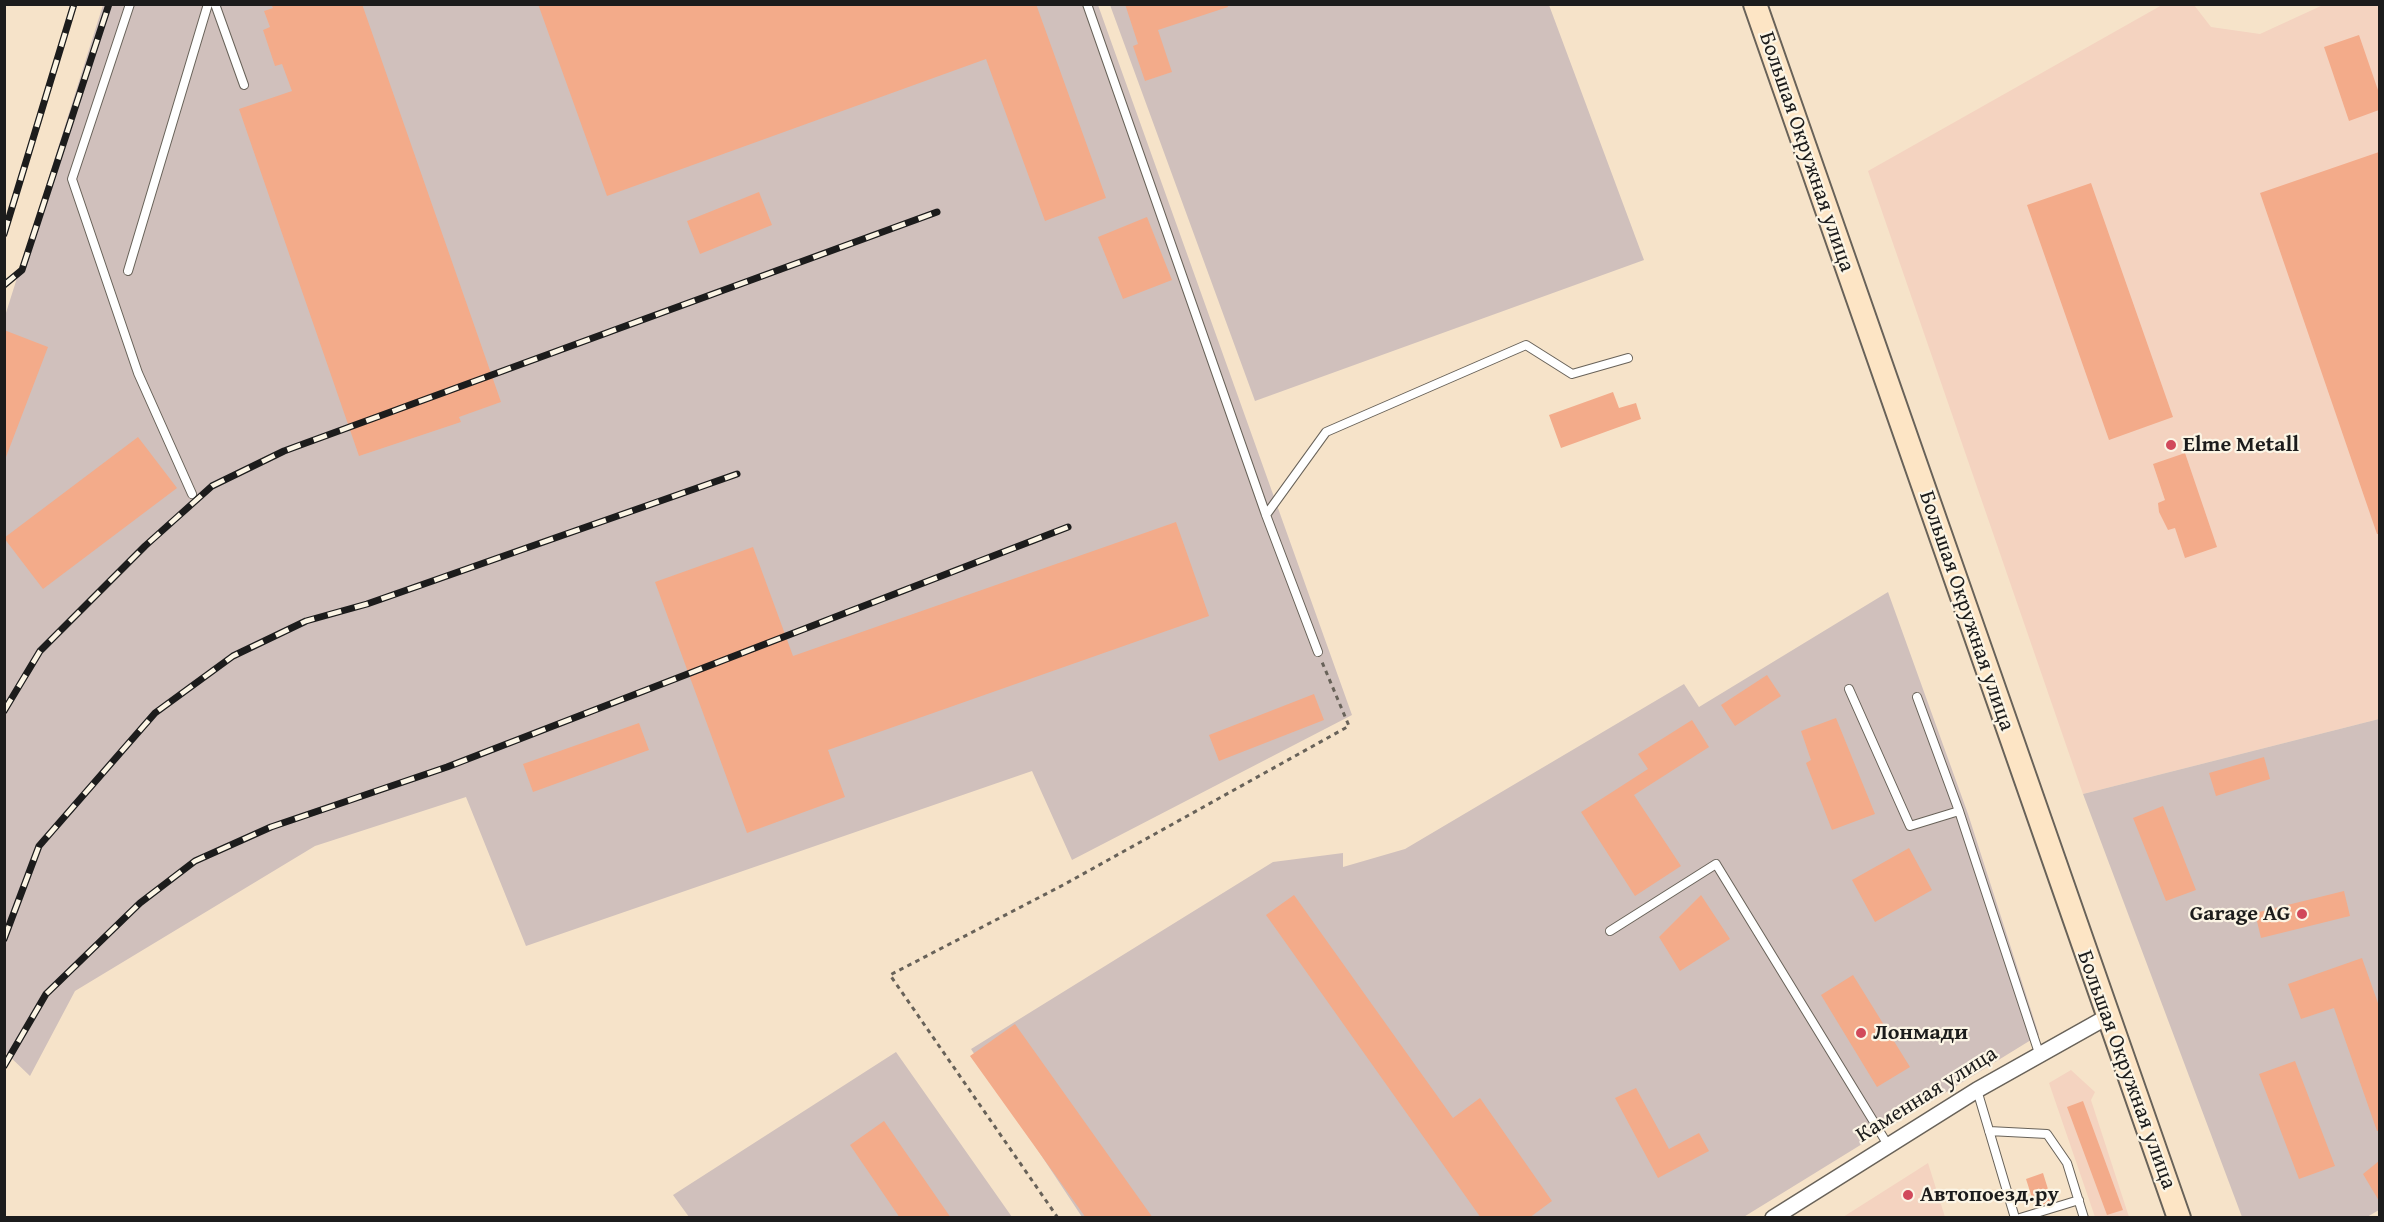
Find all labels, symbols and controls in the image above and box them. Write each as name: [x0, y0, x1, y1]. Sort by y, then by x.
street label: Большая Окружная улица: [1753, 29, 1859, 275]
place label: Elme Metall: [2183, 432, 2299, 458]
marker: Elme Metall: [2164, 438, 2178, 452]
street label: Большая Окружная улица: [1913, 488, 2019, 734]
place label: Garage AG: [2190, 901, 2290, 927]
marker: Garage AG: [2295, 907, 2309, 921]
street label: Большая Окружная улица: [2071, 947, 2181, 1193]
place label: Лонмади: [1873, 1020, 1968, 1046]
marker: Лонмади: [1854, 1026, 1868, 1040]
street label: Каменная улица: [1852, 1041, 2002, 1149]
place label: Автопоезд.ру: [1920, 1182, 2059, 1208]
marker: Автопоезд.ру: [1901, 1188, 1915, 1202]

